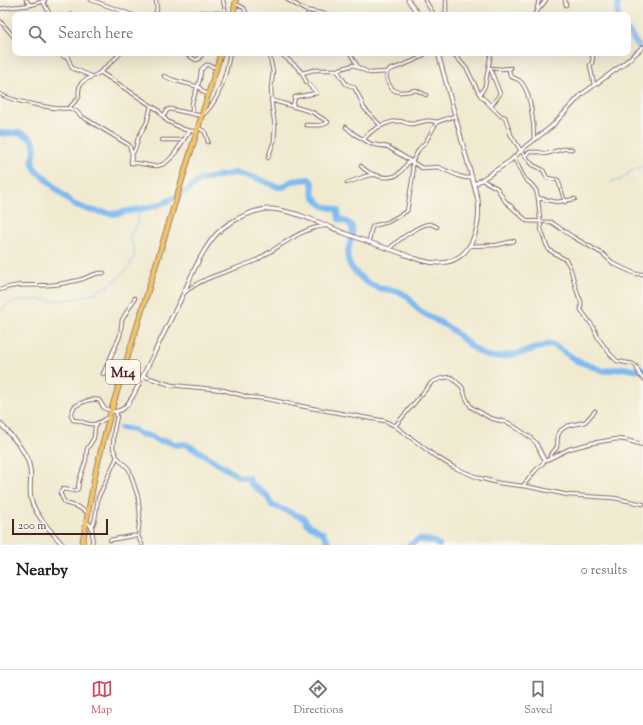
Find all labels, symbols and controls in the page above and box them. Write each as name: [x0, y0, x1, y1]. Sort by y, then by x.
search box: [12, 12, 631, 56]
icon: search: [26, 23, 48, 45]
text: Search here: [58, 24, 133, 45]
road number: M14: [106, 360, 140, 384]
scale bar: [12, 517, 108, 536]
text: 200 m: [18, 518, 46, 534]
text: Nearby: [16, 559, 68, 583]
text: 0 results: [581, 562, 627, 580]
tab: Map: [91, 678, 113, 718]
tab: Directions: [294, 678, 343, 718]
tab: Saved: [524, 678, 552, 718]

